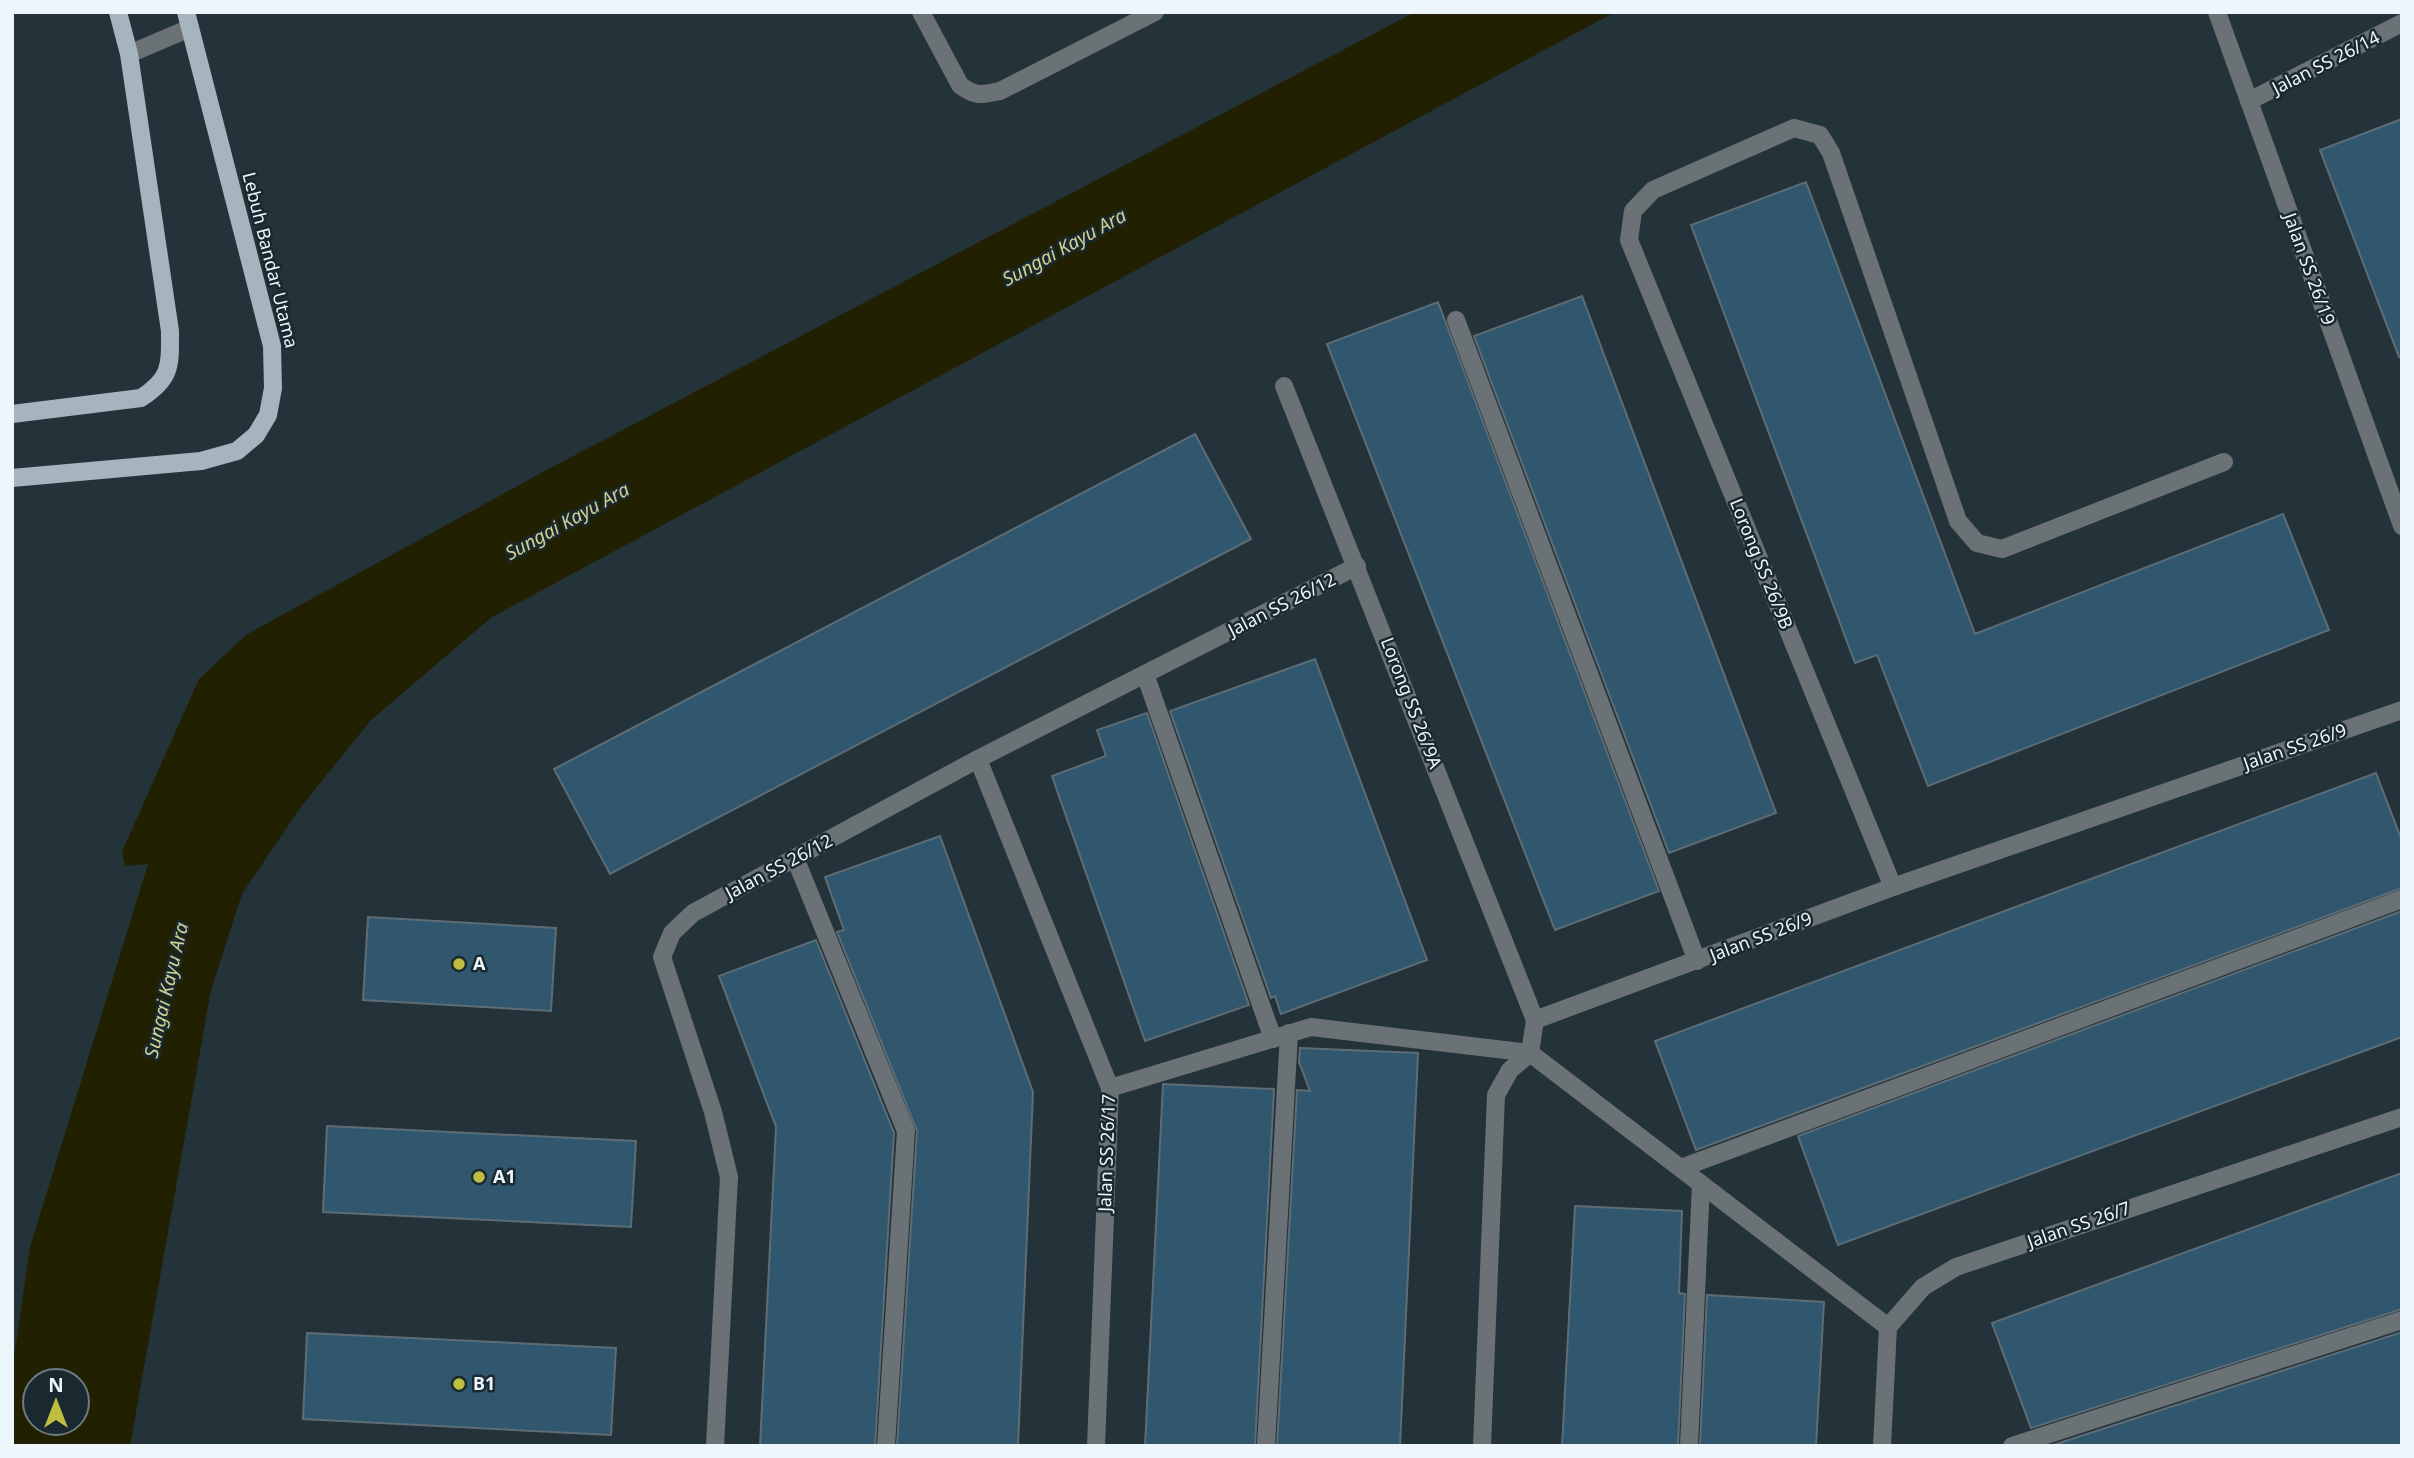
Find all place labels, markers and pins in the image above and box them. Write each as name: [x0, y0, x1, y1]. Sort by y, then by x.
place label: A: [473, 951, 486, 975]
marker: A: [451, 956, 467, 972]
place label: A1: [493, 1164, 516, 1188]
marker: A1: [471, 1169, 487, 1185]
place label: B1: [473, 1371, 495, 1395]
marker: B1: [451, 1376, 467, 1392]

